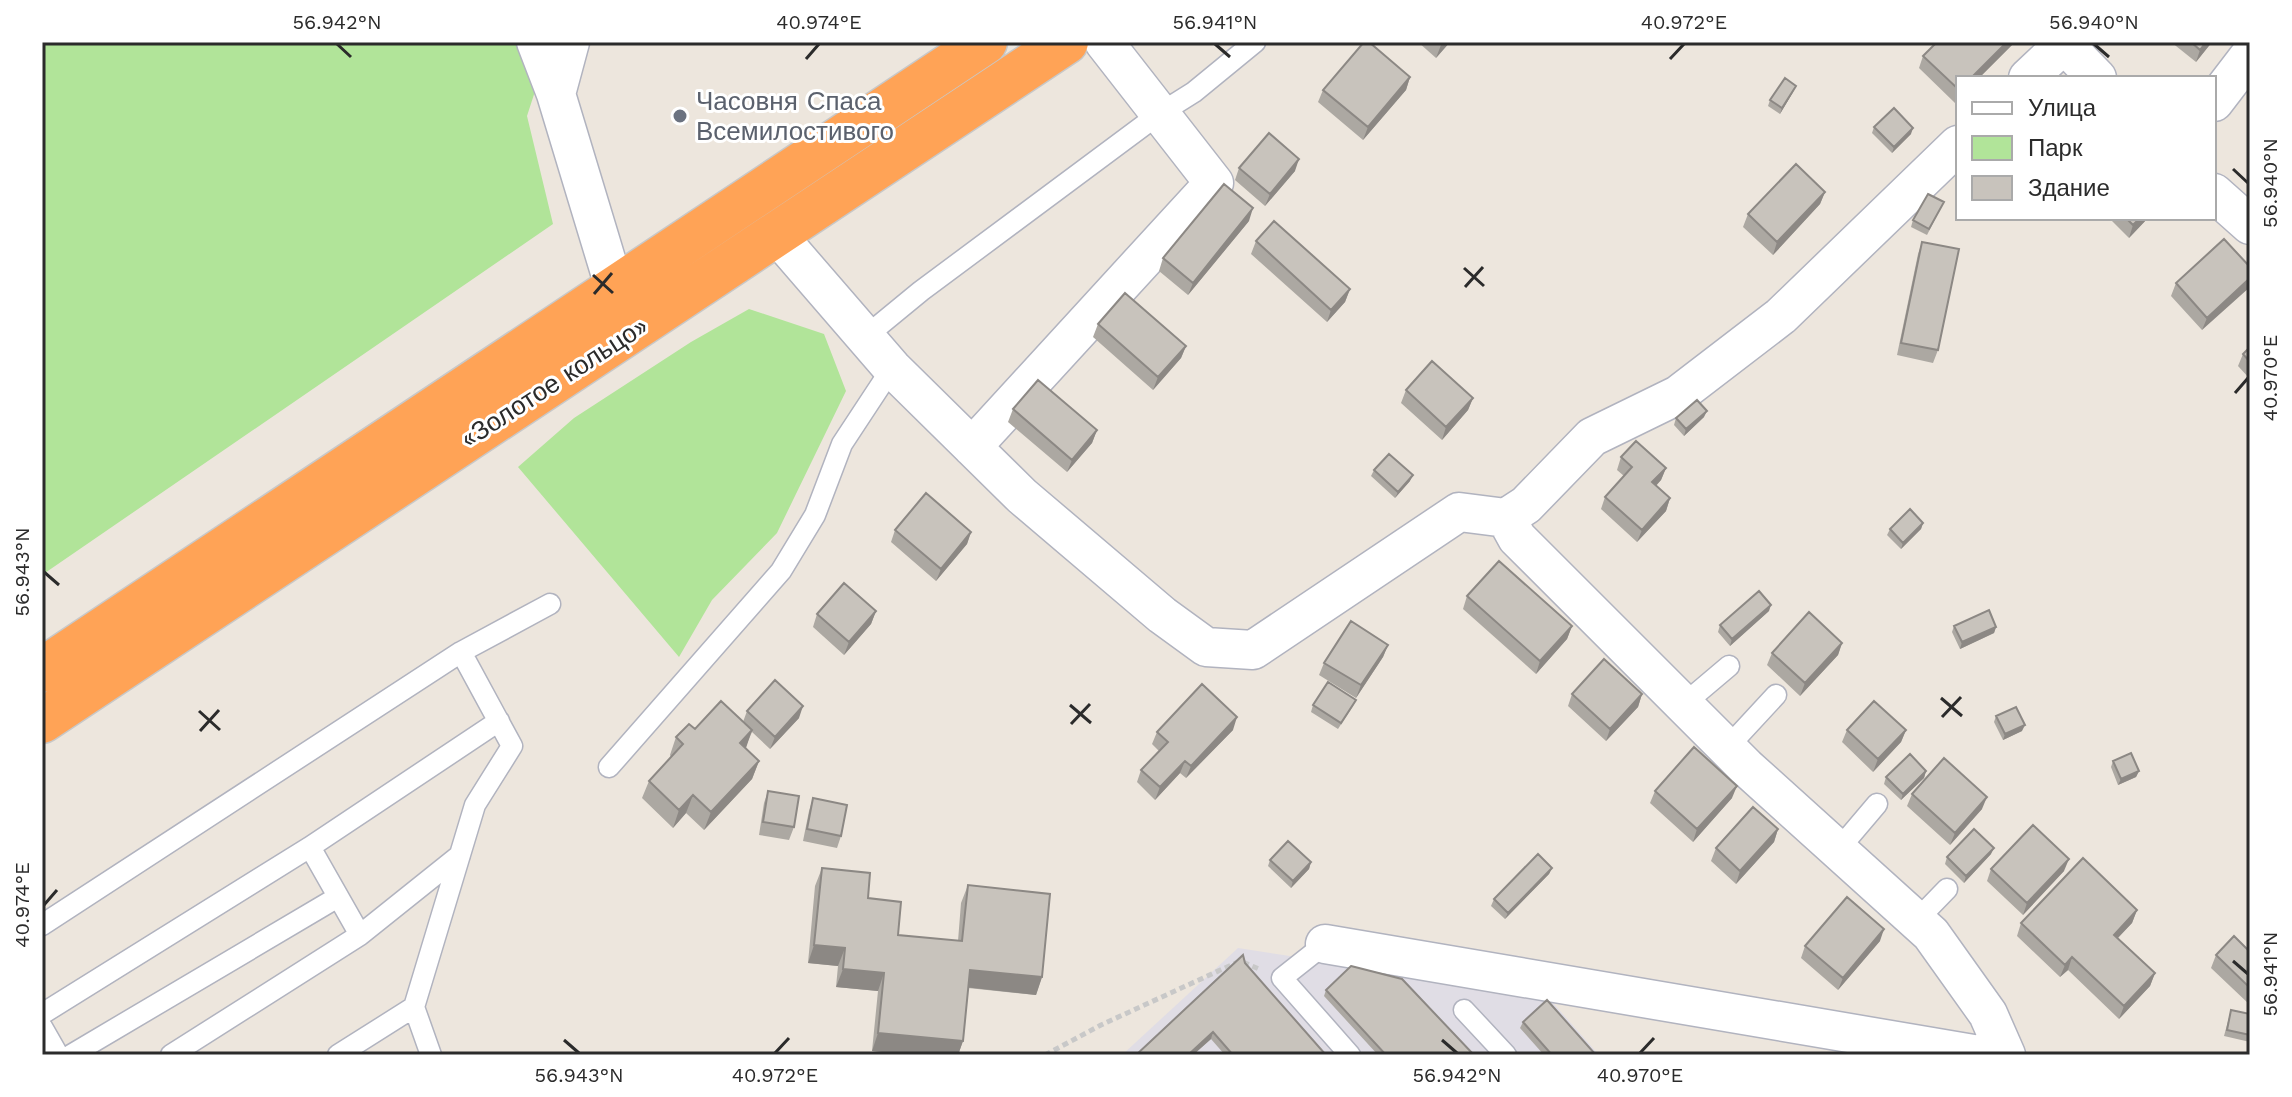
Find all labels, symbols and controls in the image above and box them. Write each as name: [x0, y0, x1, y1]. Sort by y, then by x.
text: 56.942°N: [292, 10, 382, 34]
text: 40.974°E: [776, 10, 862, 34]
text: 56.941°N: [1172, 10, 1258, 34]
text: 40.972°E: [1641, 10, 1727, 34]
text: 56.940°N: [2049, 10, 2139, 34]
legend: [1956, 76, 2216, 220]
place label: Часовня Спаса Всемилостивого: [696, 86, 894, 146]
text: Улица: [2028, 94, 2097, 122]
marker: Часовня Спаса Всемилостивого: [671, 107, 689, 125]
text: Парк: [2028, 134, 2083, 162]
text: 56.940°N: [2258, 138, 2282, 228]
text: Здание: [2028, 174, 2110, 202]
street label: «Золотое кольцо»: [455, 310, 653, 454]
text: 40.970°E: [2258, 335, 2282, 421]
text: 56.943°N: [10, 527, 34, 617]
text: 40.974°E: [10, 862, 34, 948]
text: 56.941°N: [2258, 931, 2282, 1017]
text: 56.943°N: [534, 1063, 624, 1087]
text: 40.972°E: [732, 1063, 818, 1087]
text: 56.942°N: [1412, 1063, 1502, 1087]
text: 40.970°E: [1597, 1063, 1683, 1087]

